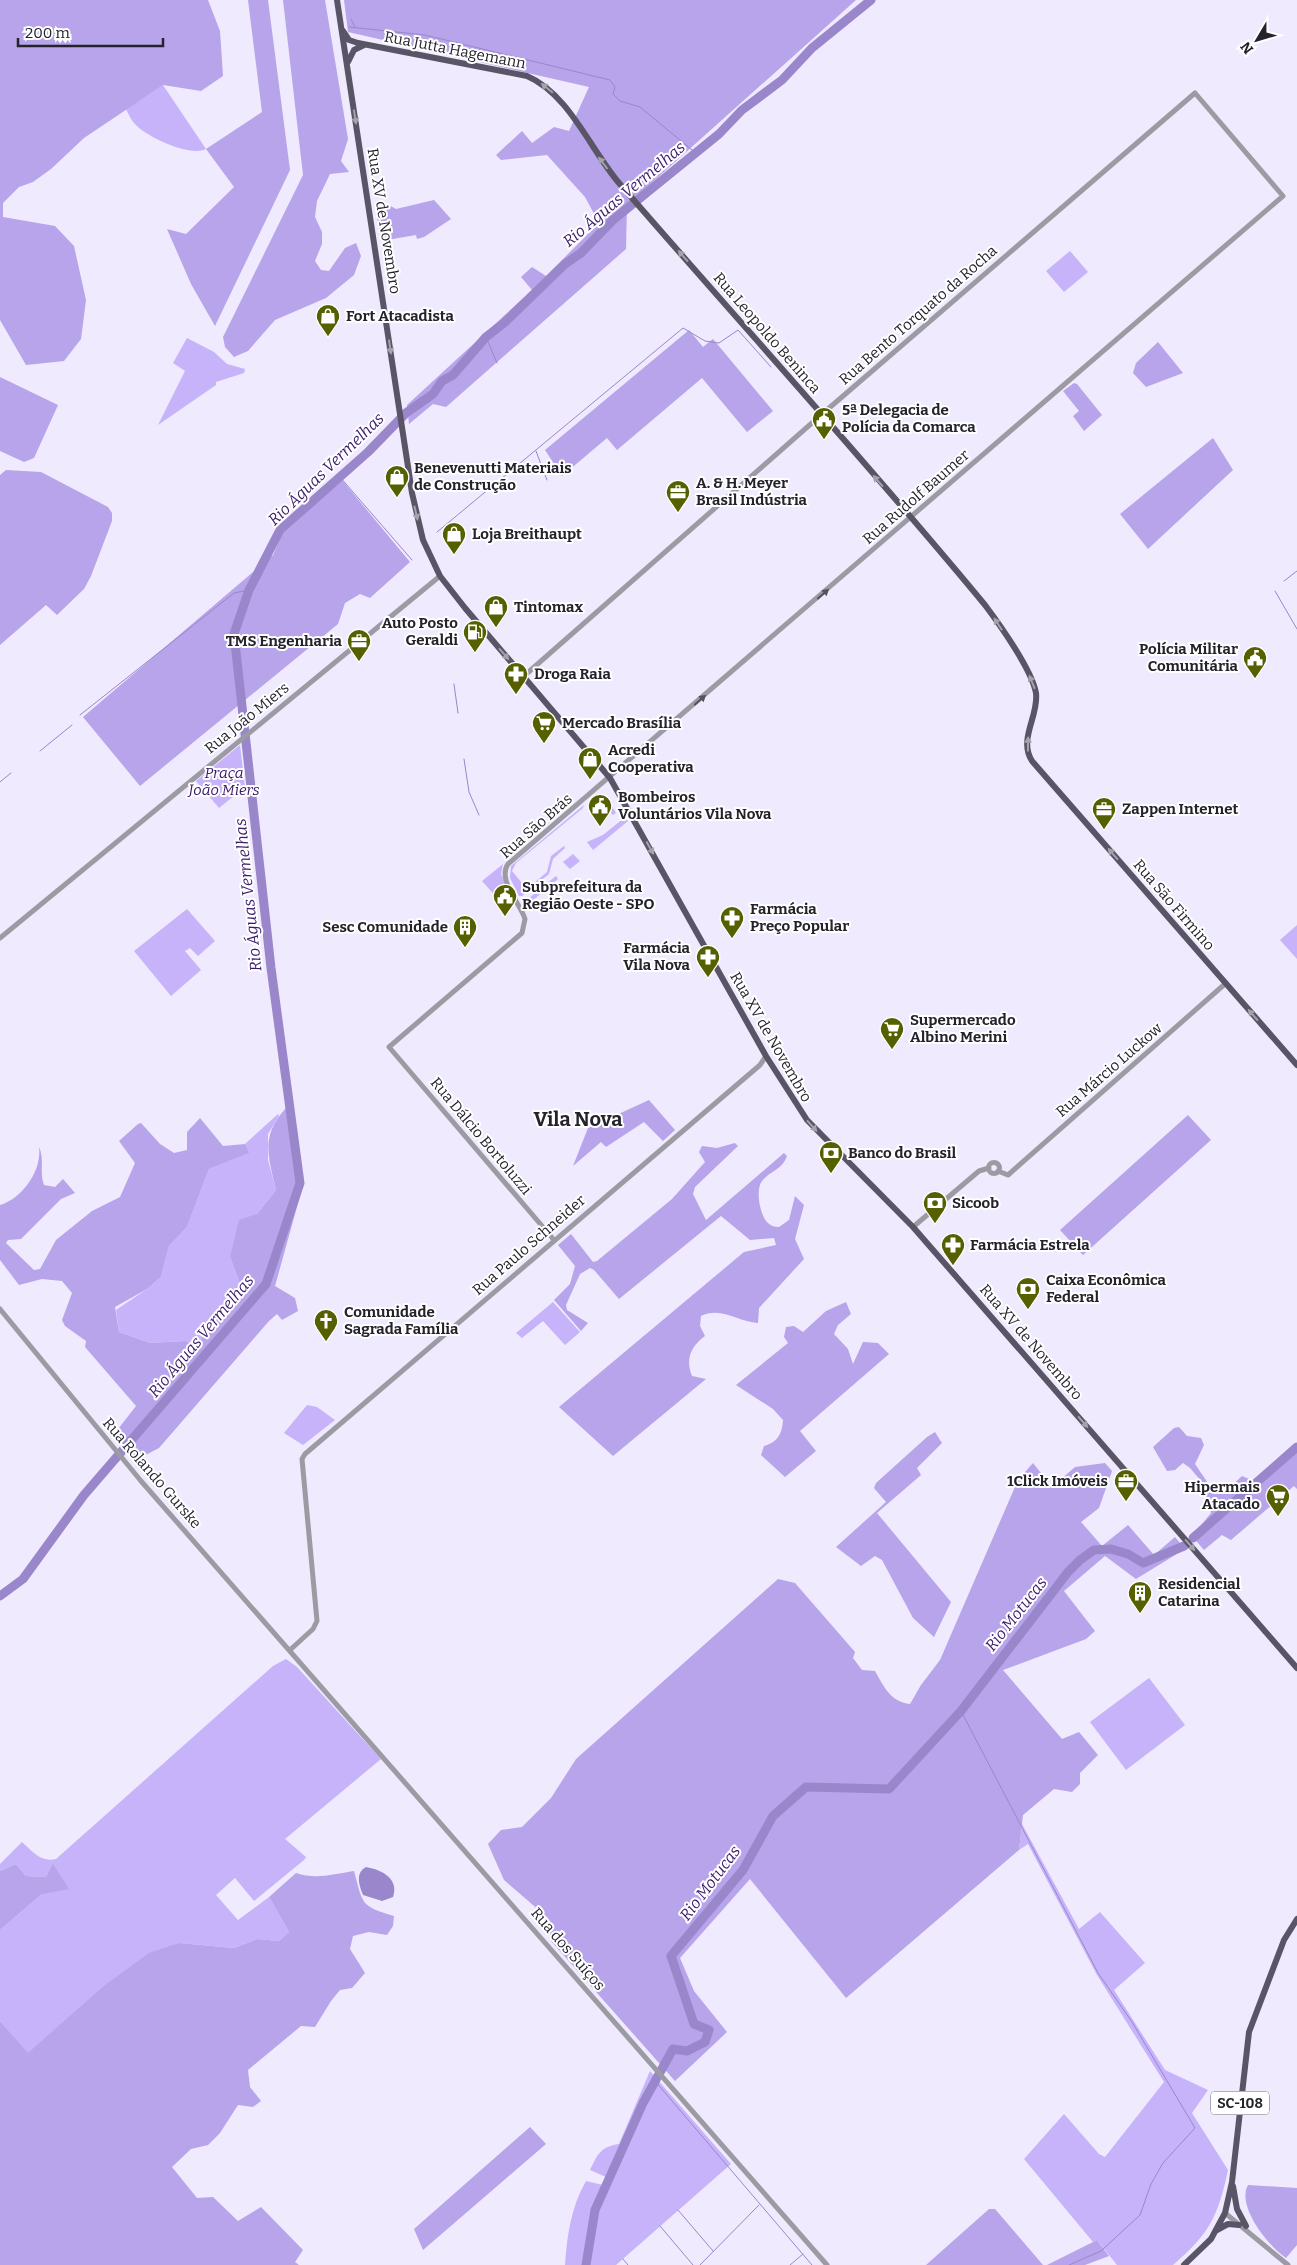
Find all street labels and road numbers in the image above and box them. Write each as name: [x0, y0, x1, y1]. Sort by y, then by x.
street label: Rua Jutta Hagemann: [383, 27, 528, 73]
street label: Rua XV de Novembro: [364, 147, 404, 295]
street label: Rua Bento Torquato da Rocha: [835, 242, 1001, 388]
street label: Rua Leopoldo Beninca: [710, 269, 824, 397]
street label: Rua Rudolf Baumer: [859, 446, 973, 548]
street label: Rua João Miers: [201, 679, 293, 757]
street label: Rua São Brás: [496, 790, 576, 862]
street label: Rua São Firmino: [1130, 856, 1218, 954]
street label: Rua XV de Novembro: [726, 969, 816, 1105]
street label: Rua Márcio Luckow: [1052, 1018, 1166, 1121]
street label: Rua Dálcio Bortoluzzi: [427, 1074, 536, 1199]
street label: Rua Paulo Schneider: [469, 1191, 589, 1299]
street label: Rua XV de Novembro: [976, 1280, 1086, 1404]
street label: Rua Rolando Gurske: [99, 1414, 205, 1532]
street label: Rua dos Suíços: [527, 1904, 609, 1994]
road number: SC-108: [1211, 2092, 1269, 2114]

